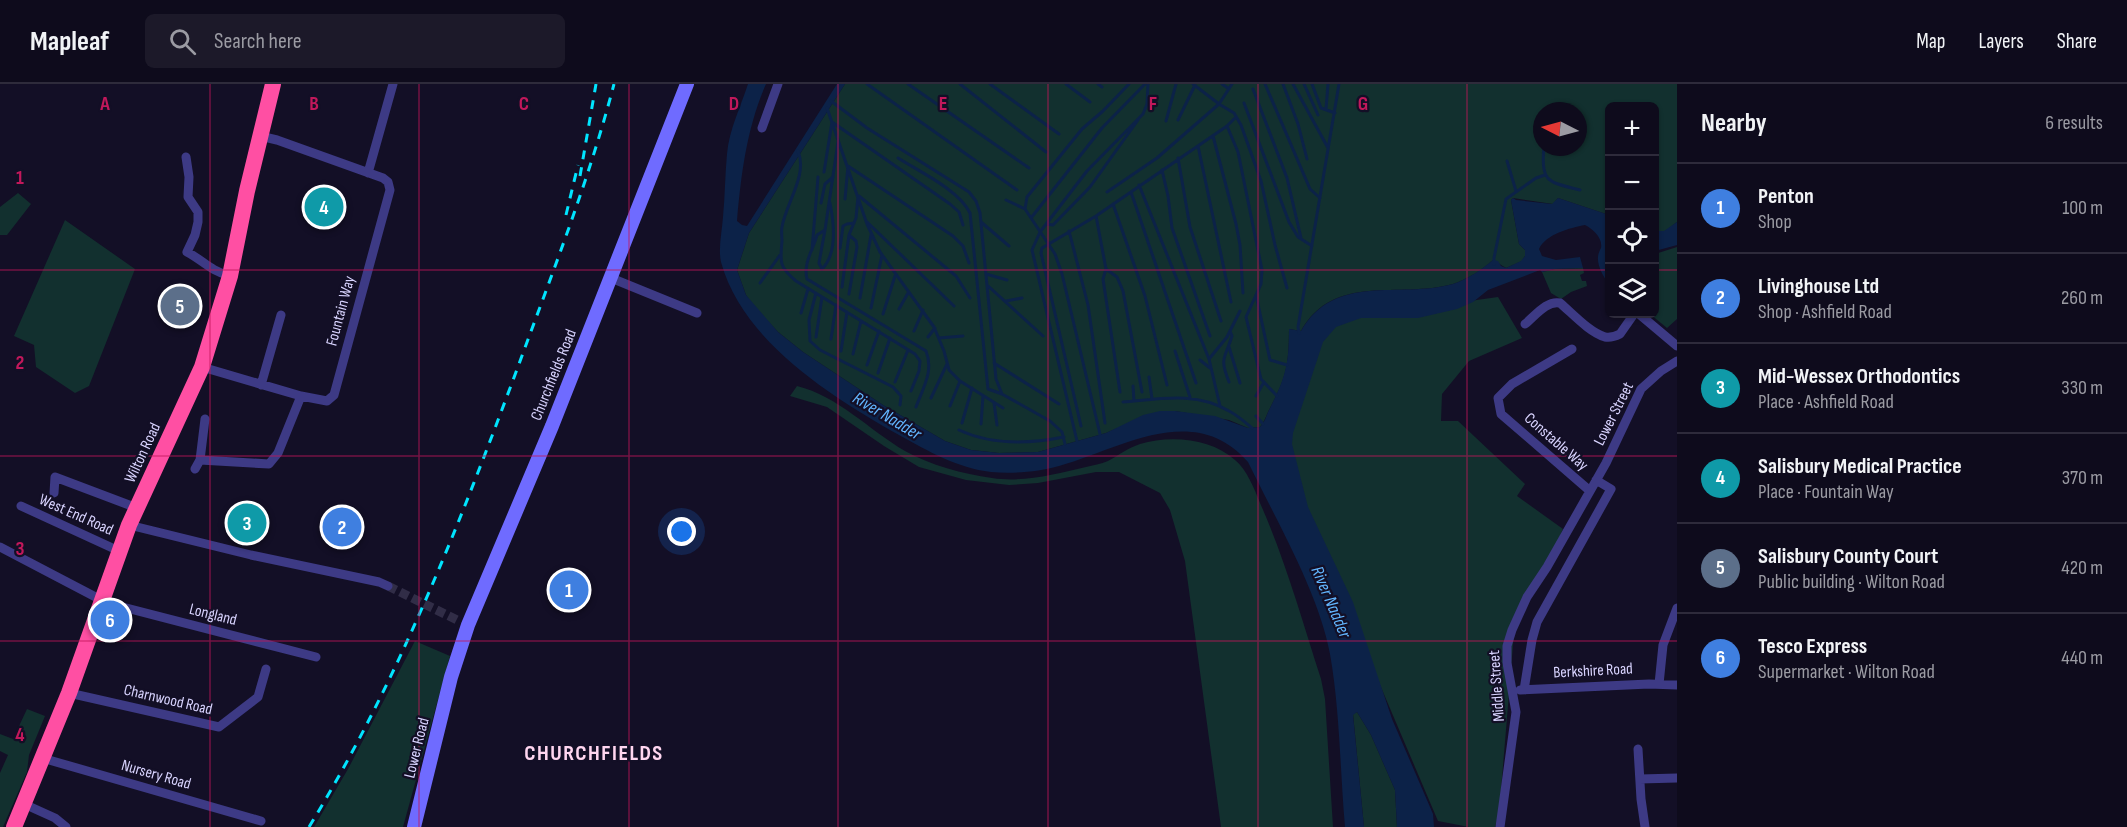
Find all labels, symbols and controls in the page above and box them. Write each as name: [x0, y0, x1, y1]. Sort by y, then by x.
search box: [145, 14, 565, 68]
text: Mapleaf: [30, 25, 109, 58]
icon: search: [166, 25, 199, 58]
text: Search here: [214, 28, 302, 55]
text: Map: [1916, 29, 1945, 54]
text: Layers: [1978, 29, 2024, 54]
text: Share: [2057, 29, 2097, 54]
text: A: [99, 92, 110, 116]
text: B: [309, 92, 319, 116]
text: C: [519, 92, 529, 116]
text: D: [729, 92, 739, 116]
text: E: [939, 92, 947, 116]
text: F: [1149, 92, 1157, 116]
text: G: [1358, 92, 1368, 116]
north arrow: [1533, 102, 1587, 156]
map controls: [1605, 102, 1659, 318]
button: +: [1605, 102, 1659, 156]
text: Nearby: [1701, 108, 1767, 139]
text: 6 results: [2045, 111, 2103, 135]
button: −: [1605, 156, 1659, 210]
text: 1: [16, 166, 24, 190]
text: Penton: [1758, 183, 1814, 210]
pin: 4: [304, 184, 344, 230]
text: 1: [1717, 196, 1724, 220]
text: 100 m: [2062, 196, 2103, 220]
button: locate: [1605, 210, 1659, 264]
text: Shop: [1758, 210, 1792, 234]
button: layers: [1605, 264, 1659, 318]
text: Livinghouse Ltd: [1758, 273, 1879, 300]
street label: Fountain Way: [323, 274, 359, 348]
pin: 5: [160, 284, 200, 328]
text: 2: [1716, 286, 1725, 310]
text: 260 m: [2061, 286, 2103, 310]
text: Shop · Ashfield Road: [1758, 300, 1892, 324]
street label: Churchfields Road: [527, 327, 581, 423]
text: 2: [16, 351, 24, 375]
text: Mid-Wessex Orthodontics: [1758, 363, 1960, 390]
text: 3: [1716, 376, 1725, 400]
text: 330 m: [2061, 376, 2103, 400]
street label: Lower Street: [1590, 379, 1638, 449]
water label: River Nadder: [849, 387, 926, 445]
text: Place · Ashfield Road: [1758, 390, 1894, 414]
street label: Constable Way: [1520, 409, 1592, 475]
street label: Wilton Road: [121, 420, 165, 486]
text: Salisbury Medical Practice: [1758, 453, 1962, 480]
text: 4: [1716, 466, 1725, 490]
text: 370 m: [2062, 466, 2103, 490]
text: Place · Fountain Way: [1758, 480, 1894, 504]
street label: West End Road: [36, 490, 116, 540]
pin: 3: [228, 500, 266, 546]
pin: 2: [322, 504, 362, 550]
your location: [667, 517, 696, 546]
text: 3: [16, 537, 25, 561]
text: Salisbury County Court: [1758, 543, 1938, 570]
text: 5: [1716, 556, 1725, 580]
text: 420 m: [2061, 556, 2103, 580]
water label: River Nadder: [1306, 563, 1356, 642]
pin: 1: [550, 568, 588, 612]
text: Public building · Wilton Road: [1758, 570, 1945, 594]
pin: 6: [90, 598, 130, 642]
street label: Longland: [187, 600, 239, 630]
text: Tesco Express: [1758, 633, 1867, 660]
text: 6: [1716, 646, 1725, 670]
text: 440 m: [2061, 646, 2103, 670]
street label: Middle Street: [1485, 650, 1509, 722]
street label: Berkshire Road: [1553, 659, 1633, 683]
text: Supermarket · Wilton Road: [1758, 660, 1935, 684]
street label: Charnwood Road: [122, 681, 214, 719]
street label: Lower Road: [400, 716, 434, 780]
text: 4: [15, 723, 25, 747]
district label: CHURCHFIELDS: [524, 740, 664, 767]
street label: Nursery Road: [119, 756, 193, 794]

